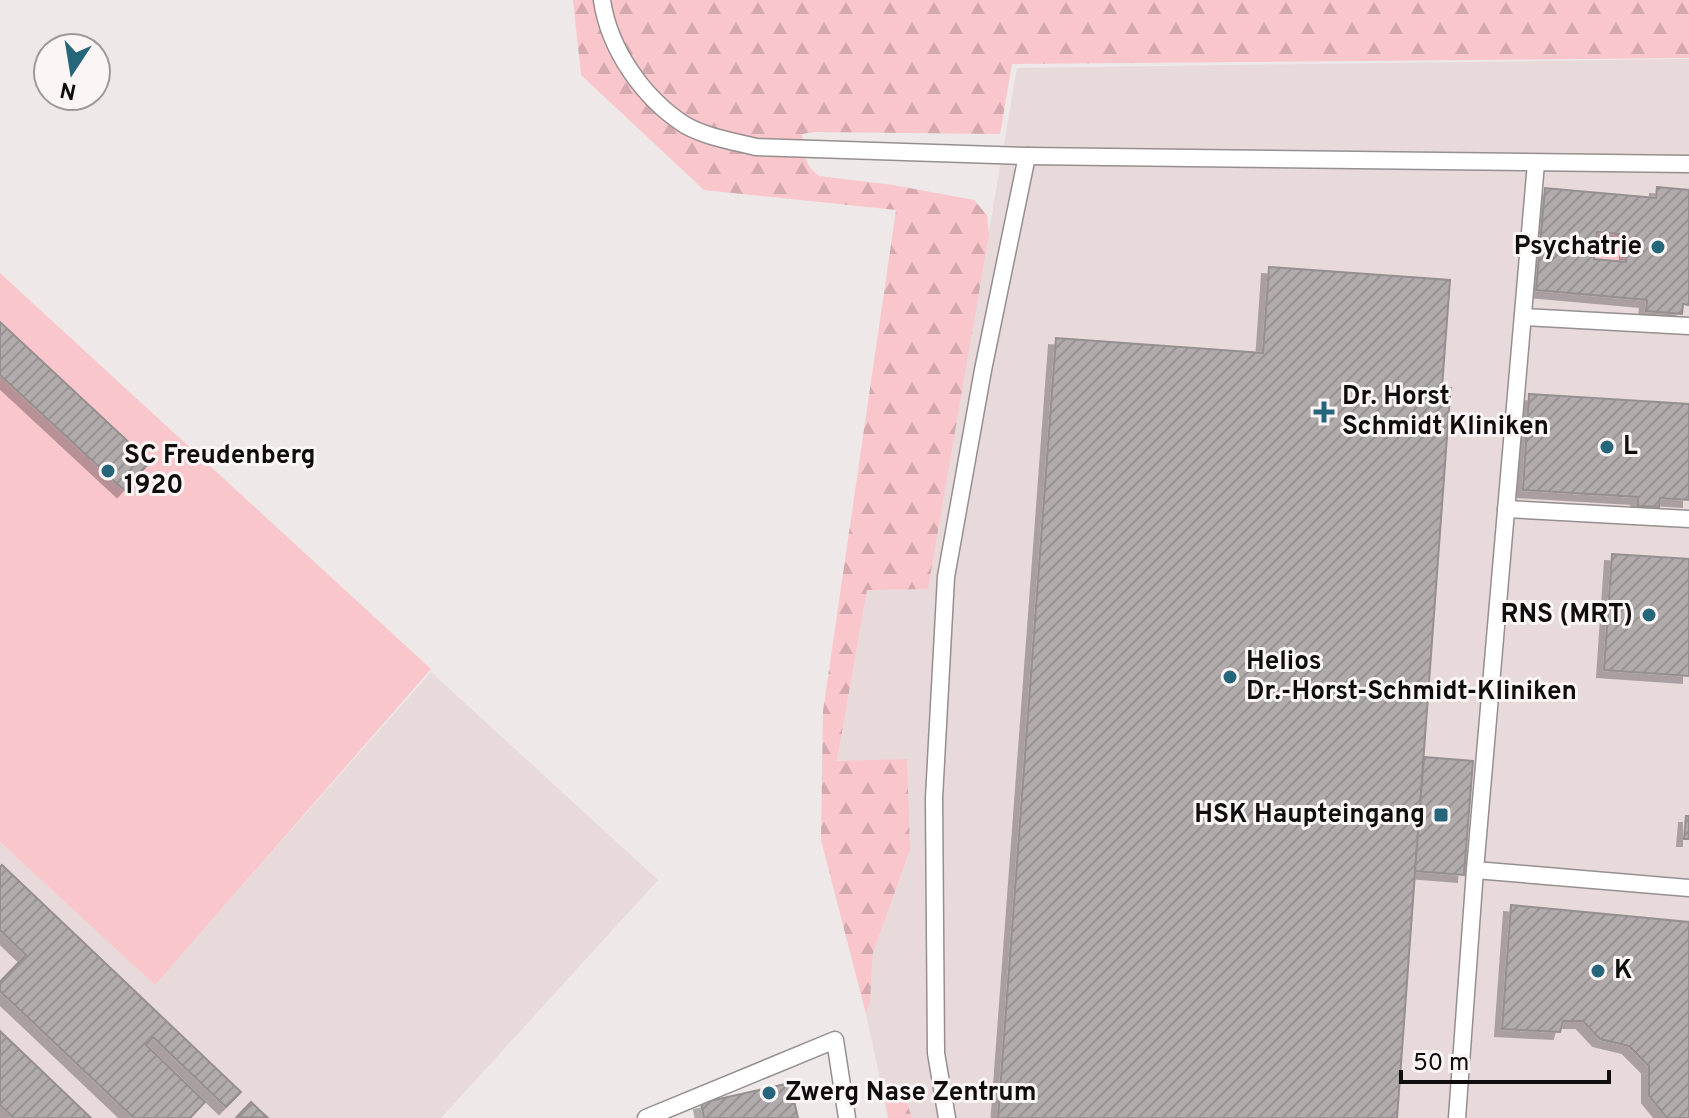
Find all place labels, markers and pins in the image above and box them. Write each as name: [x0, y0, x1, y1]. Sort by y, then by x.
place label: Psychatrie: [1514, 231, 1642, 264]
marker: Psychatrie: [1649, 238, 1667, 256]
place label: Dr. Horst Schmidt Kliniken: [1342, 381, 1549, 444]
marker: Dr. Horst Schmidt Kliniken: [1313, 401, 1335, 423]
place label: L: [1623, 431, 1638, 464]
marker: L: [1598, 438, 1616, 456]
place label: SC Freudenberg 1920: [124, 440, 316, 503]
marker: SC Freudenberg 1920: [99, 462, 117, 480]
place label: RNS (MRT): [1501, 599, 1633, 632]
marker: RNS (MRT): [1640, 606, 1658, 624]
place label: Helios Dr.-Horst-Schmidt-Kliniken: [1246, 646, 1577, 709]
marker: Helios Dr.-Horst-Schmidt-Kliniken: [1221, 668, 1239, 686]
place label: HSK Haupteingang: [1194, 799, 1425, 832]
marker: HSK Haupteingang: [1432, 806, 1450, 824]
place label: K: [1614, 955, 1632, 988]
marker: K: [1589, 962, 1607, 980]
place label: Zwerg Nase Zentrum: [785, 1077, 1036, 1110]
marker: Zwerg Nase Zentrum: [760, 1084, 778, 1102]

